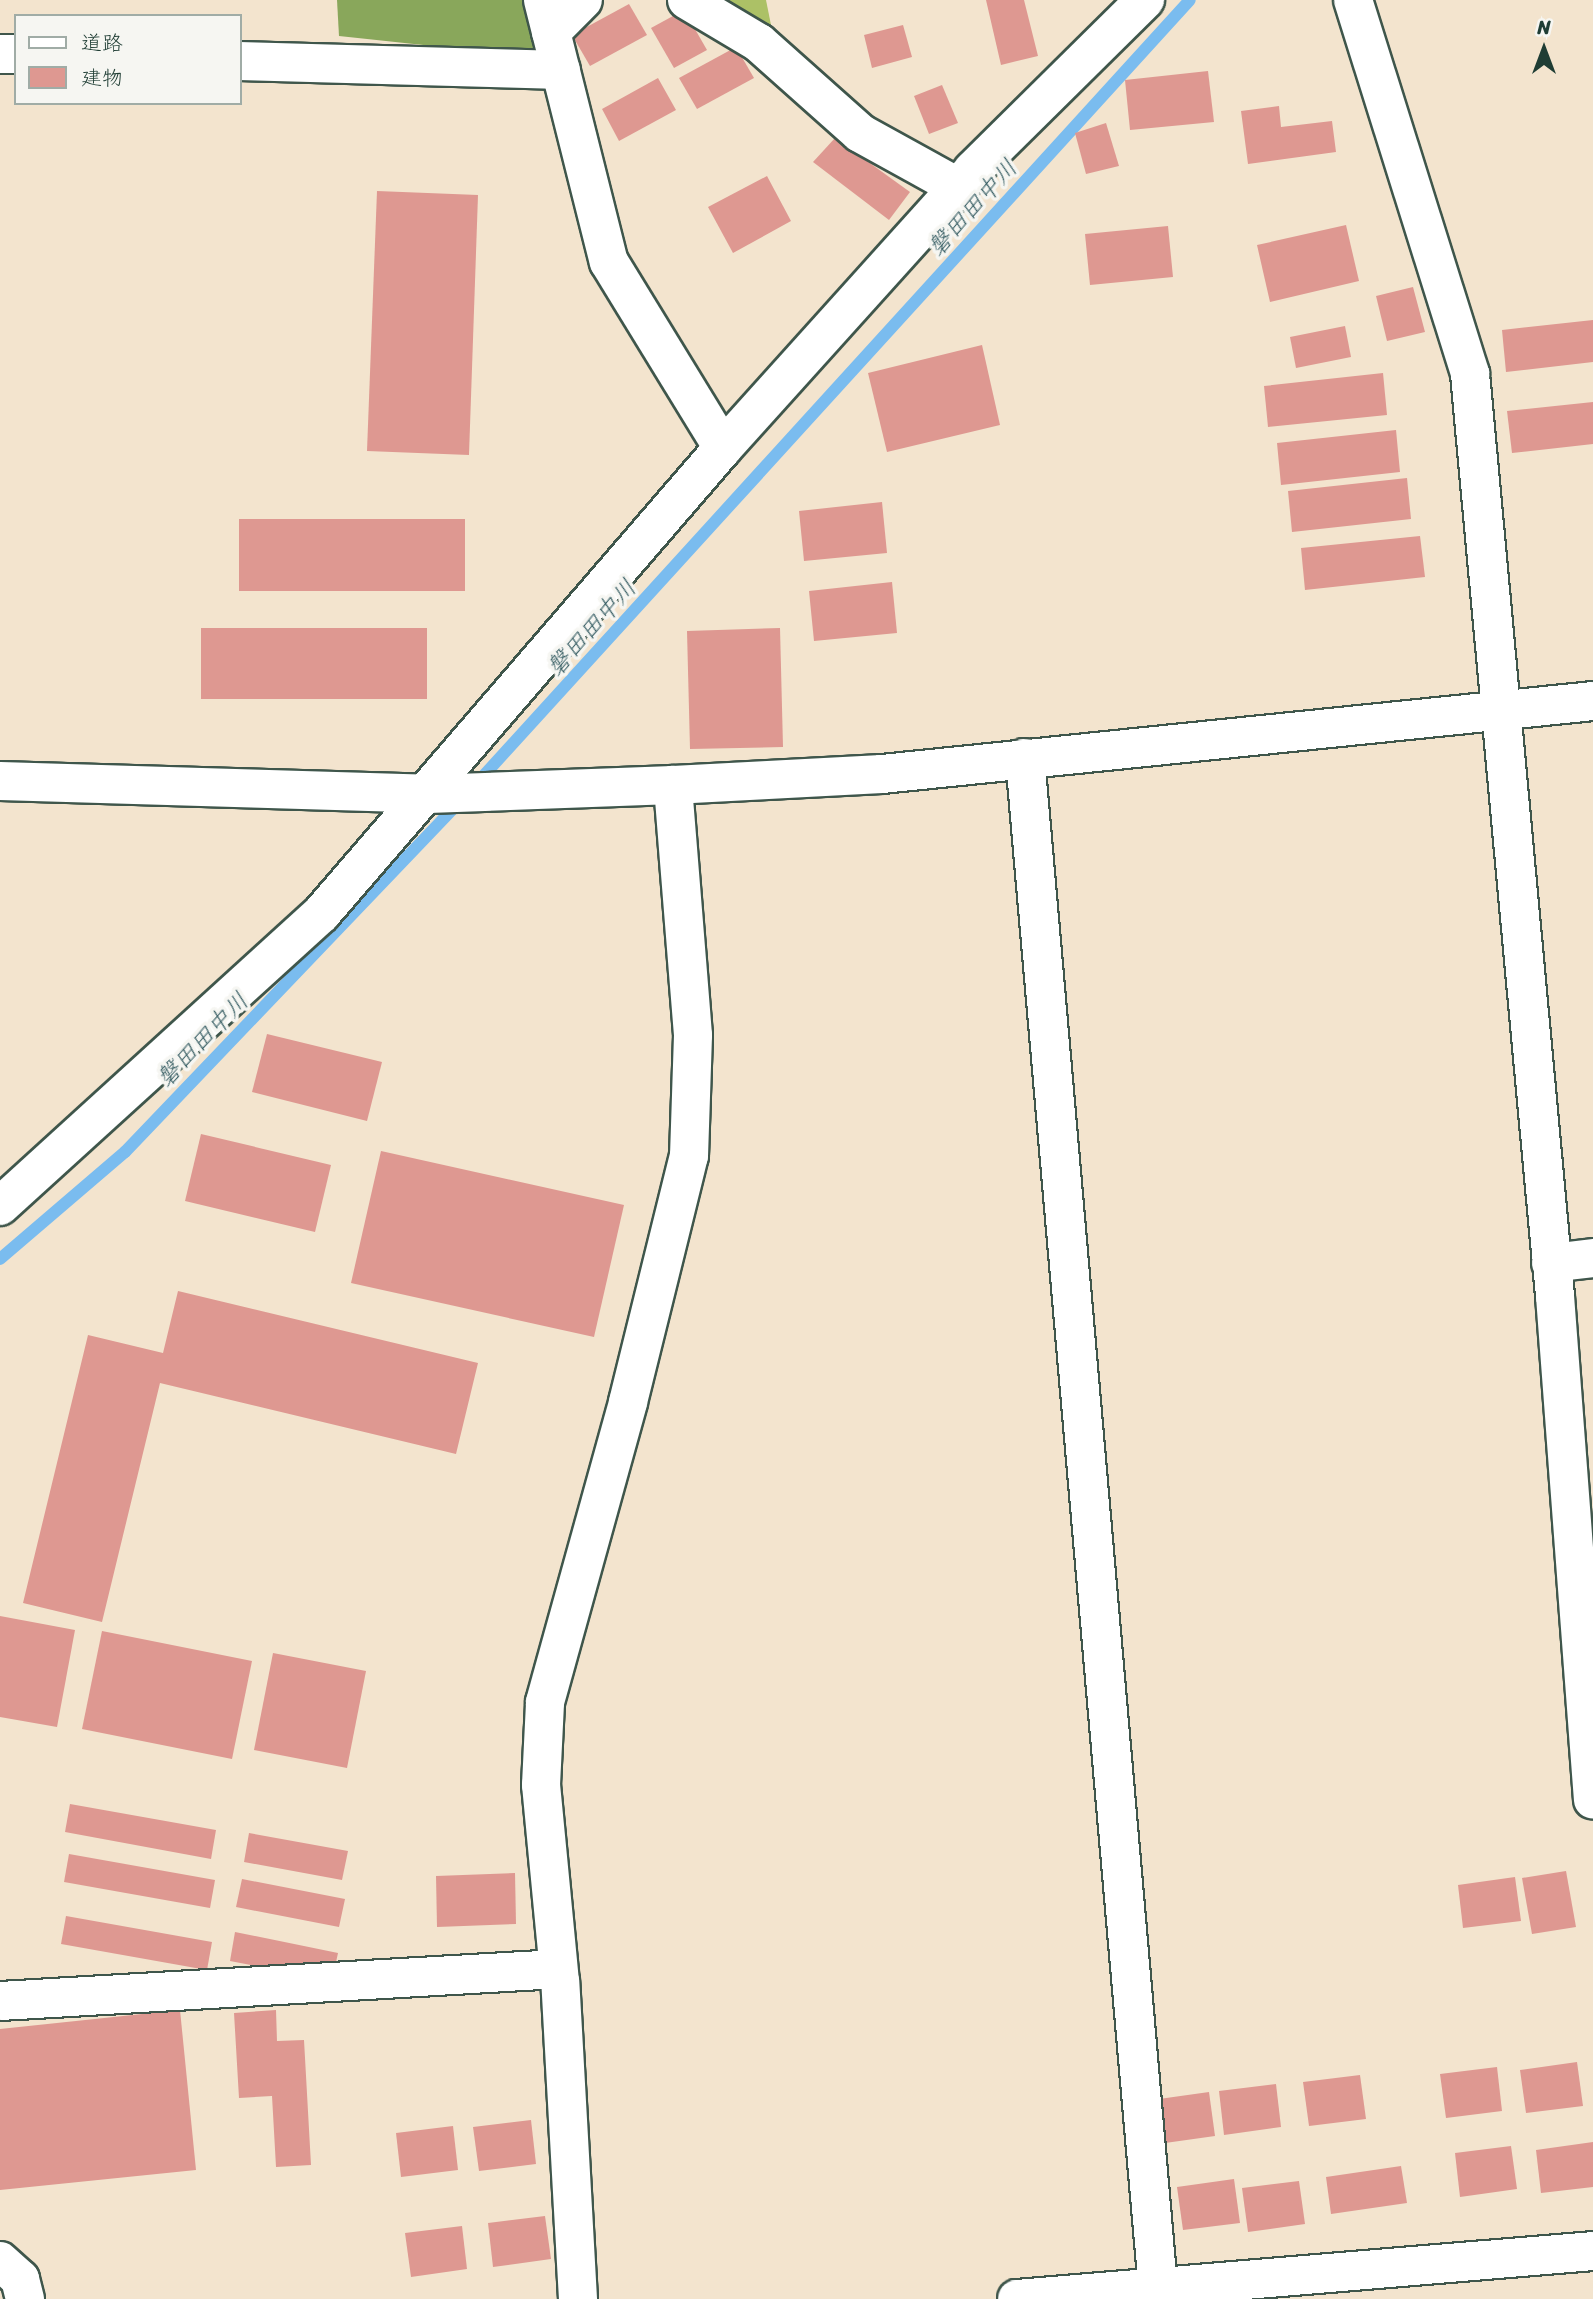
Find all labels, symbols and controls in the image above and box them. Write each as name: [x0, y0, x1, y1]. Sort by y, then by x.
text: N: [1537, 11, 1551, 44]
legend: [14, 14, 242, 105]
north arrow: [1509, 14, 1579, 84]
text: 道路: [81, 24, 123, 62]
text: 建物: [81, 59, 123, 97]
water label: 磐田田中川: [922, 154, 1024, 262]
water label: 磐田田中川: [541, 574, 643, 682]
water label: 磐田田中川: [151, 987, 255, 1093]

